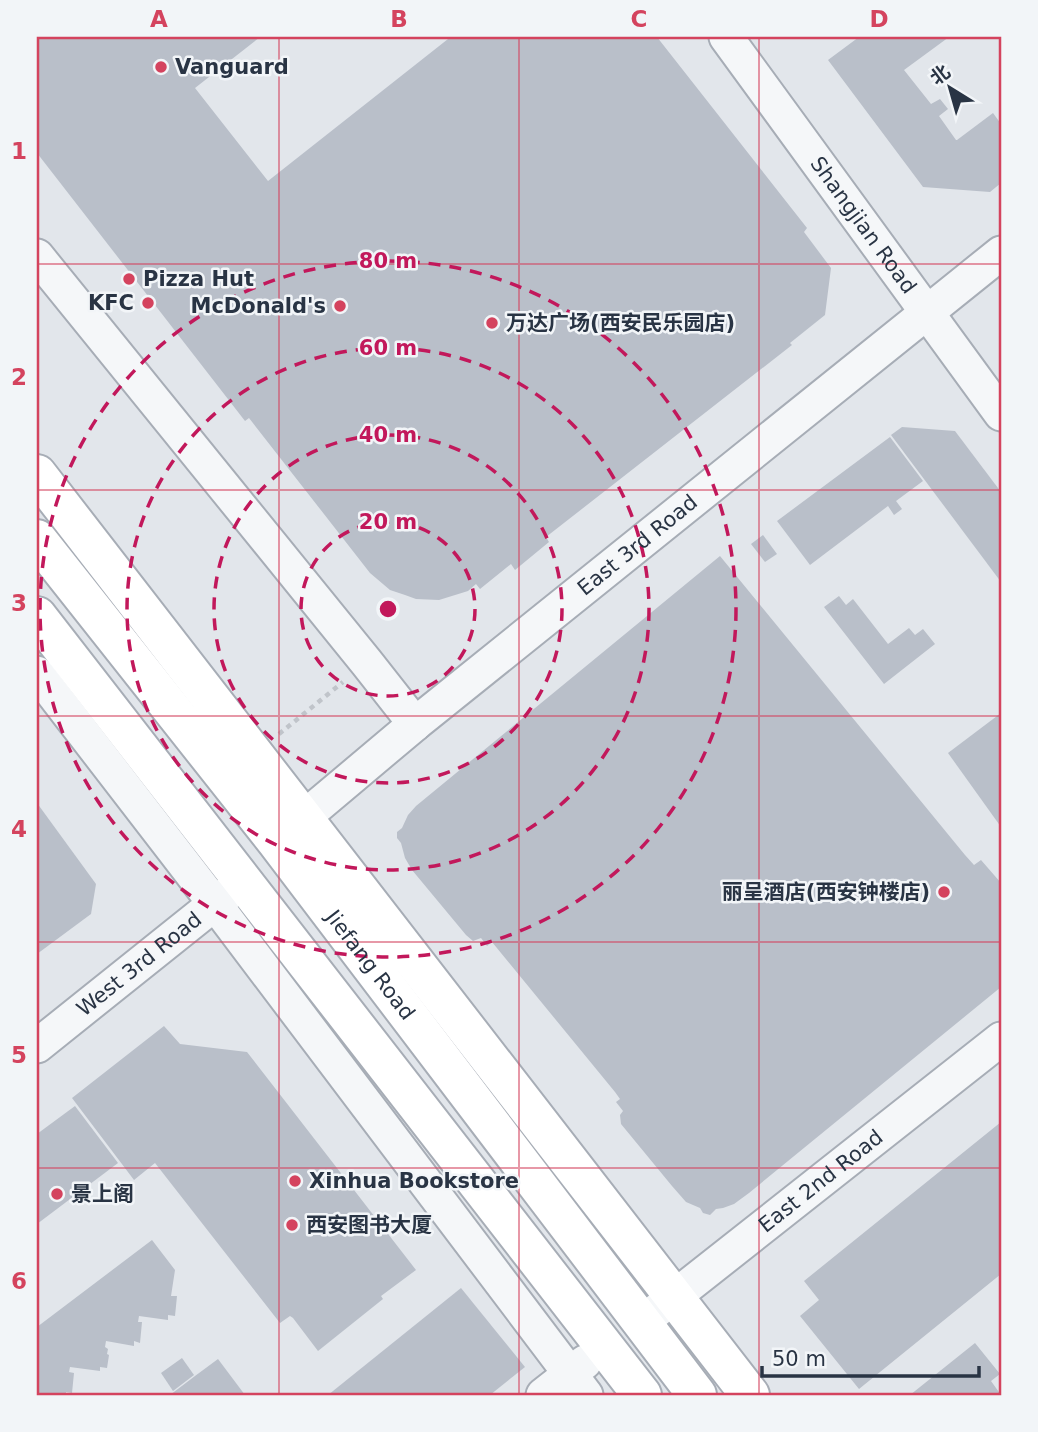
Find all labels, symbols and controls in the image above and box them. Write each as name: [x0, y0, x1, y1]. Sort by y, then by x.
text: A: [150, 6, 168, 32]
text: B: [390, 6, 408, 32]
text: C: [631, 6, 647, 32]
text: D: [869, 6, 889, 32]
north arrow: [916, 52, 986, 122]
place label: Vanguard: [175, 55, 289, 79]
marker: Vanguard: [153, 59, 169, 75]
text: 北: [926, 60, 954, 89]
text: 1: [11, 138, 27, 164]
street label: Shangjian Road: [805, 152, 921, 298]
text: 80 m: [359, 249, 417, 273]
place label: Pizza Hut: [143, 267, 254, 291]
marker: Pizza Hut: [121, 271, 137, 287]
place label: KFC: [88, 291, 134, 315]
place label: McDonald's: [191, 294, 326, 318]
marker: KFC: [140, 295, 156, 311]
marker: McDonald's: [332, 298, 348, 314]
place label: 万达广场(西安民乐园店): [506, 311, 735, 335]
marker: 万达广场(西安民乐园店): [484, 315, 500, 331]
text: 60 m: [359, 336, 417, 360]
text: 2: [11, 364, 27, 390]
text: 40 m: [359, 423, 417, 447]
street label: East 3rd Road: [573, 490, 702, 600]
text: 20 m: [359, 510, 417, 534]
text: 3: [11, 590, 27, 616]
centre of rings: [376, 597, 400, 621]
text: 4: [11, 816, 27, 842]
place label: 丽呈酒店(西安钟楼店): [722, 880, 930, 904]
marker: 丽呈酒店(西安钟楼店): [936, 884, 952, 900]
street label: Jiefang Road: [320, 904, 420, 1025]
street label: West 3rd Road: [72, 907, 206, 1021]
text: 5: [11, 1042, 27, 1068]
street label: East 2nd Road: [754, 1125, 888, 1237]
place label: Xinhua Bookstore: [309, 1169, 519, 1193]
marker: Xinhua Bookstore: [287, 1173, 303, 1189]
place label: 景上阁: [71, 1182, 134, 1206]
marker: 景上阁: [49, 1186, 65, 1202]
place label: 西安图书大厦: [306, 1213, 432, 1237]
marker: 西安图书大厦: [284, 1217, 300, 1233]
text: 6: [11, 1268, 27, 1294]
scale bar: [762, 1334, 978, 1378]
text: 50 m: [772, 1347, 826, 1371]

